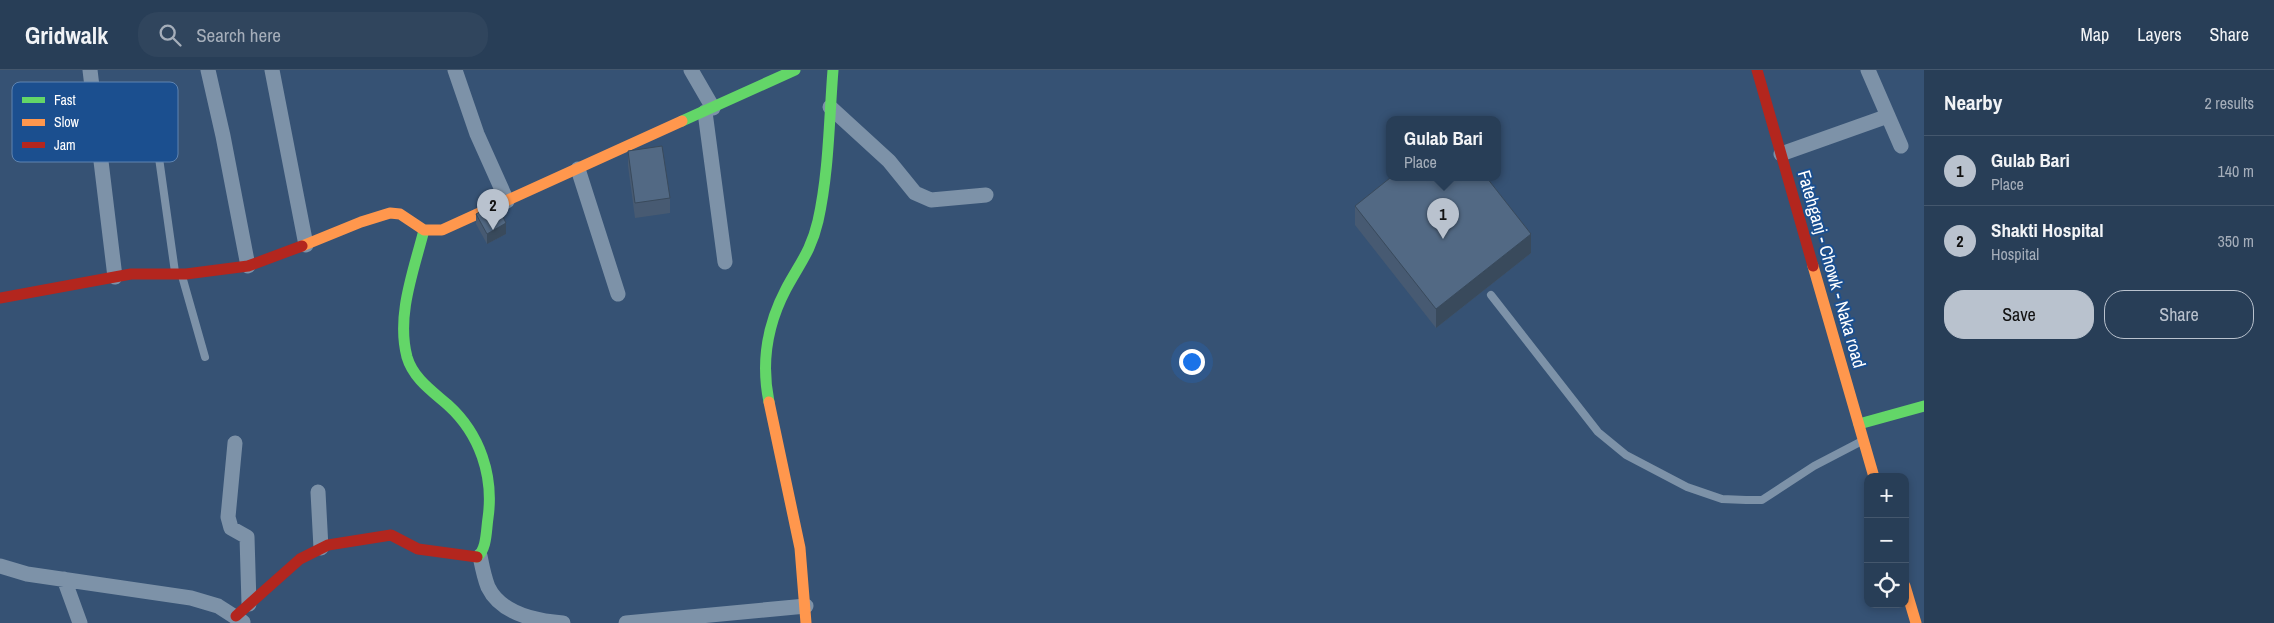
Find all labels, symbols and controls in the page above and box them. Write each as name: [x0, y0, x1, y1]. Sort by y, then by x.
search box: [138, 12, 488, 57]
text: Gridwalk: [25, 19, 108, 51]
icon: search: [156, 21, 184, 49]
text: Search here: [196, 22, 281, 48]
text: Map: [2081, 22, 2109, 47]
text: Layers: [2137, 22, 2182, 47]
text: Share: [2210, 22, 2249, 47]
legend: [12, 82, 178, 162]
text: Nearby: [1944, 88, 2002, 117]
text: Fast: [54, 91, 76, 109]
text: 2 results: [2204, 92, 2254, 114]
text: Slow: [54, 113, 80, 131]
popup: [1386, 116, 1501, 181]
text: Gulab Bari: [1404, 125, 1483, 151]
text: Jam: [54, 136, 76, 154]
text: Gulab Bari: [1991, 147, 2070, 173]
text: Place: [1404, 151, 1437, 173]
text: 1: [1956, 160, 1964, 182]
text: 140 m: [2218, 160, 2254, 182]
street label: Fatehganj - Chowk - Naka road: [1792, 167, 1872, 371]
text: Place: [1991, 173, 2024, 195]
pin: 2: [477, 189, 509, 230]
pin: 1: [1427, 198, 1459, 239]
text: Shakti Hospital: [1991, 217, 2104, 243]
text: 2: [1956, 230, 1964, 252]
text: 350 m: [2218, 230, 2254, 252]
text: Hospital: [1991, 243, 2039, 265]
button: Save: [1944, 290, 2094, 339]
button: Share: [2104, 290, 2254, 339]
your location: [1179, 349, 1205, 375]
map controls: [1864, 473, 1909, 608]
button: +: [1864, 473, 1909, 518]
button: −: [1864, 518, 1909, 563]
button: locate: [1864, 563, 1909, 608]

